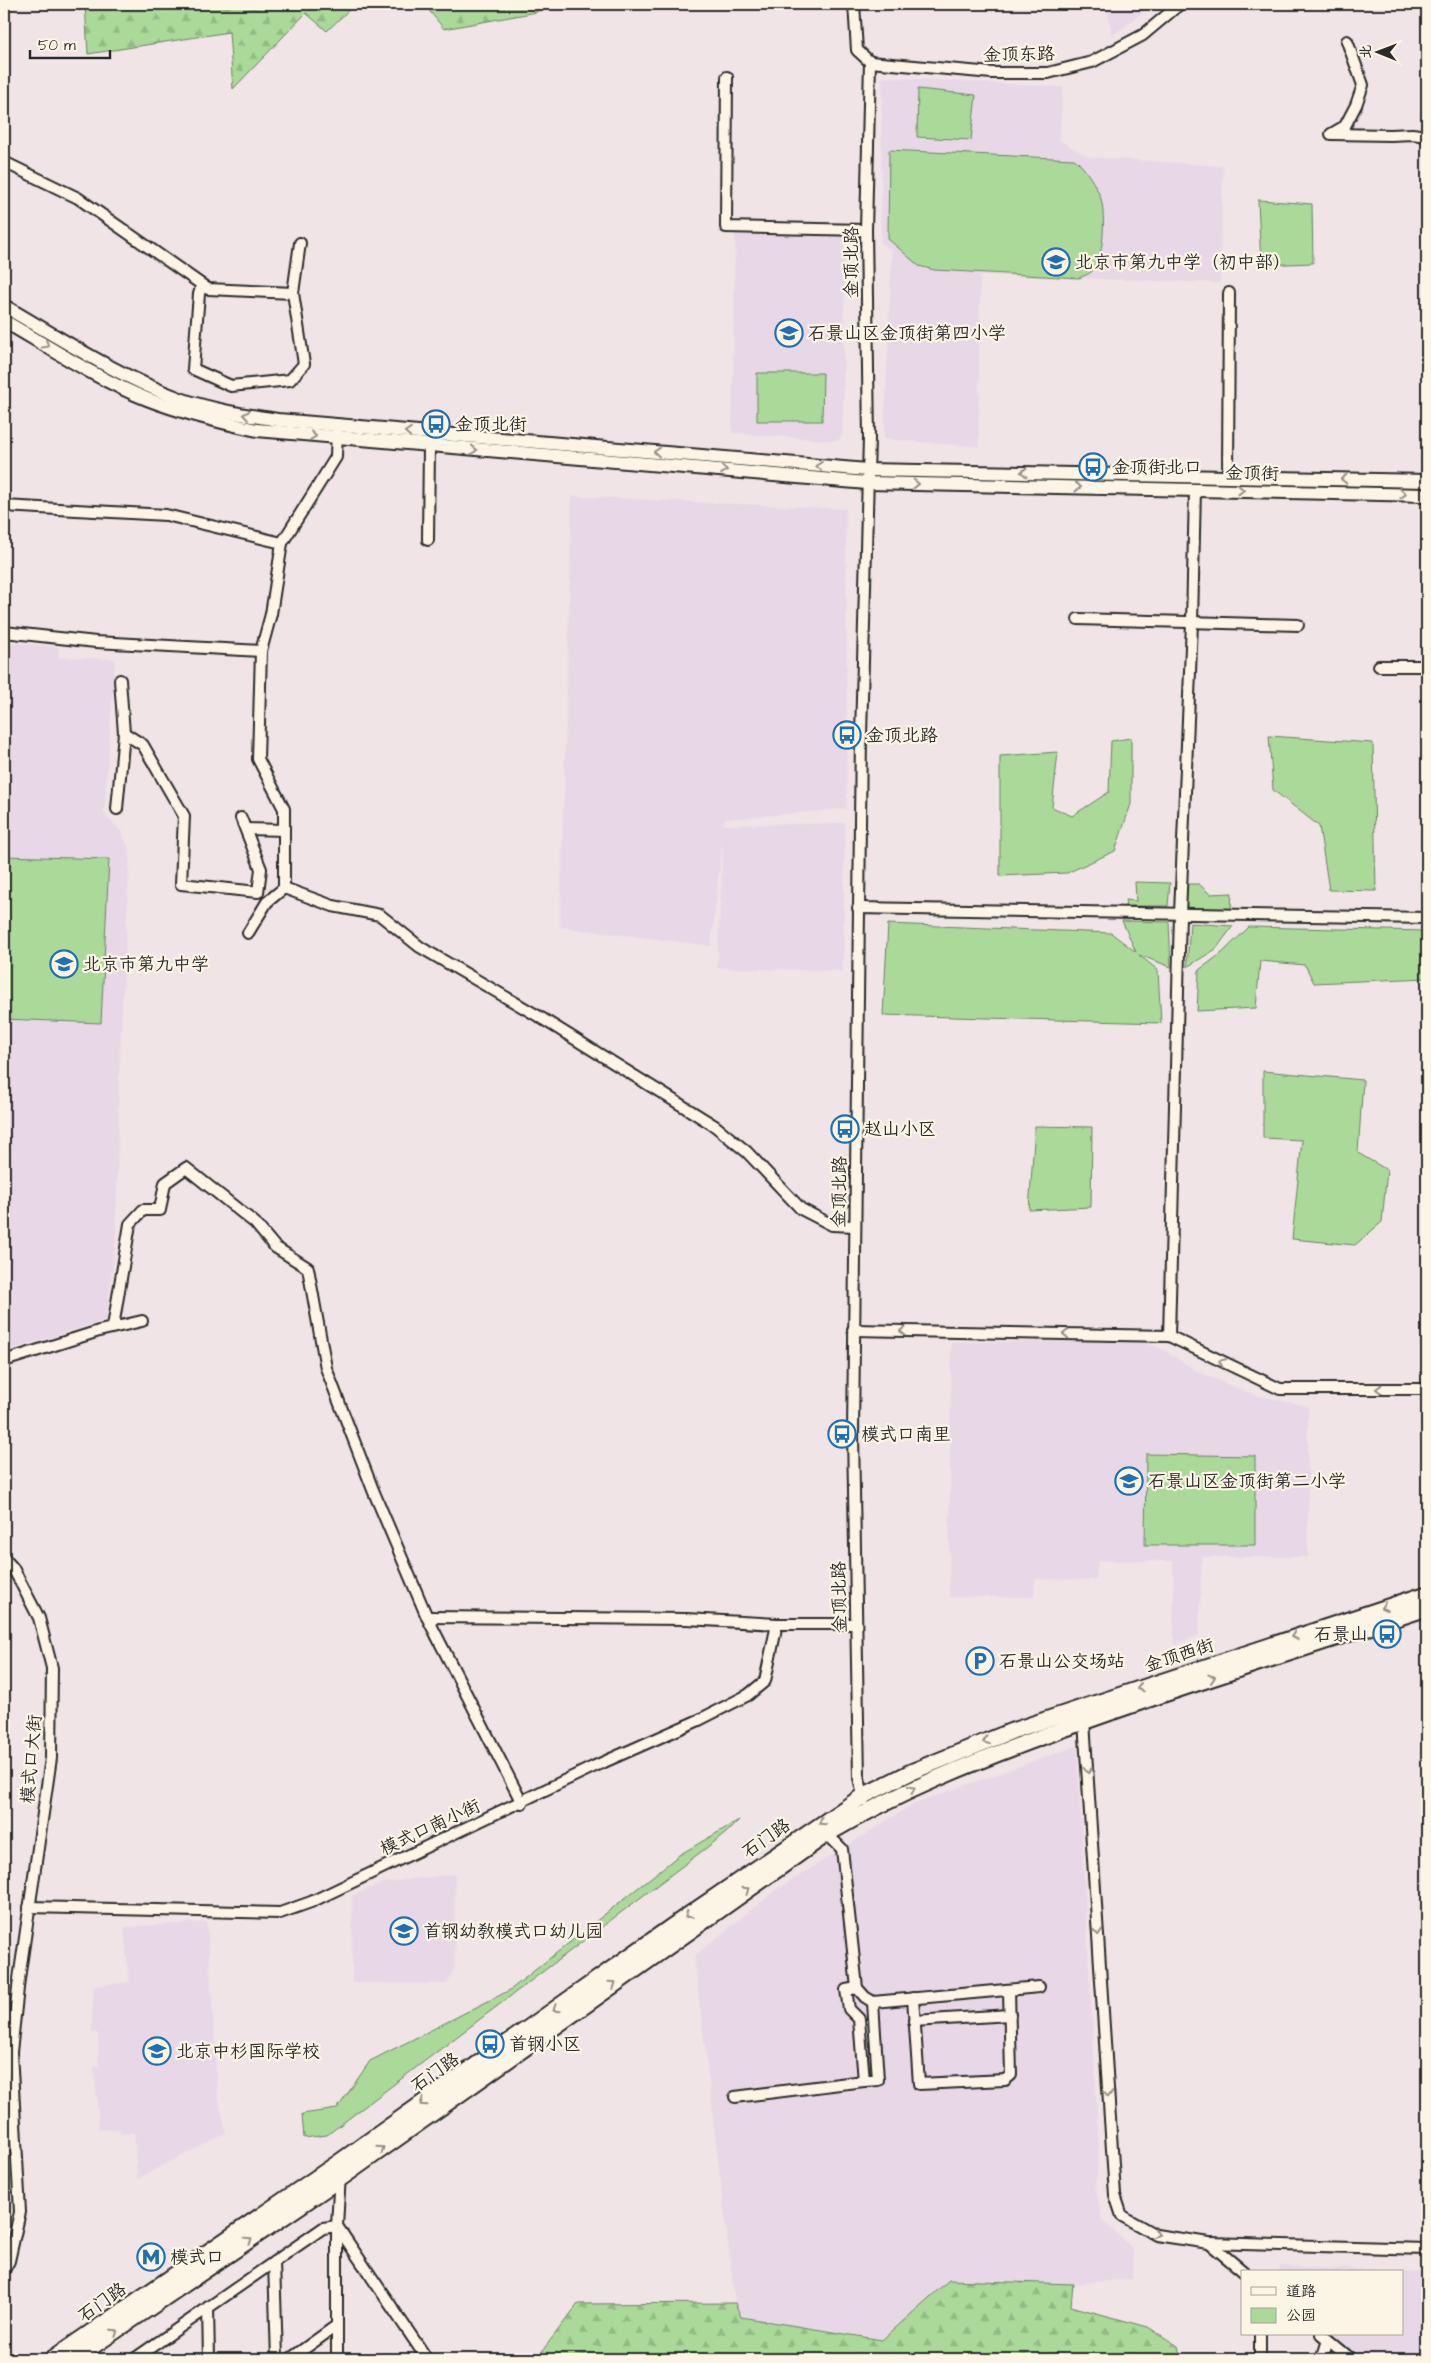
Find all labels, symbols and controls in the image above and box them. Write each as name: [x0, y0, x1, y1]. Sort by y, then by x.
scale bar: [30, 28, 110, 60]
north arrow: [1354, 28, 1404, 78]
text: 50 m: [38, 35, 76, 56]
street label: 金顶东路: [983, 41, 1055, 68]
text: 北: [1356, 45, 1376, 59]
street label: 金顶北路: [839, 226, 864, 298]
school or university icon: 北京市第九中学（初中部）: [1041, 247, 1071, 277]
place label: 北京市第九中学（初中部）: [1075, 250, 1291, 275]
school or university icon: 石景山区金顶街第四小学: [774, 318, 804, 348]
place label: 石景山区金顶街第四小学: [808, 321, 1006, 346]
one-way arrow: [40, 339, 49, 349]
bus stop icon: 金顶北街: [421, 409, 451, 439]
one-way arrow: [242, 410, 251, 420]
place label: 金顶北街: [455, 412, 527, 437]
one-way arrow: [404, 427, 412, 438]
one-way arrow: [309, 430, 317, 441]
one-way arrow: [471, 444, 479, 455]
one-way arrow: [653, 447, 661, 458]
bus stop icon: 金顶街北口: [1078, 452, 1108, 482]
place label: 金顶街北口: [1112, 455, 1202, 480]
one-way arrow: [815, 461, 823, 472]
street label: 金顶街: [1225, 461, 1279, 486]
one-way arrow: [720, 465, 728, 476]
one-way arrow: [1019, 467, 1027, 477]
one-way arrow: [1339, 474, 1347, 484]
one-way arrow: [912, 479, 920, 489]
one-way arrow: [1074, 481, 1082, 492]
one-way arrow: [1237, 485, 1245, 495]
one-way arrow: [1399, 488, 1407, 499]
bus stop icon: 金顶北路: [832, 720, 862, 750]
place label: 金顶北路: [866, 723, 938, 748]
school or university icon: 北京市第九中学: [49, 949, 79, 979]
place label: 北京市第九中学: [83, 952, 209, 977]
bus stop icon: 赵山小区: [830, 1114, 860, 1144]
place label: 赵山小区: [864, 1117, 936, 1142]
street label: 金顶北路: [826, 1156, 853, 1228]
one-way arrow: [899, 1326, 906, 1336]
one-way arrow: [1061, 1329, 1069, 1339]
one-way arrow: [1218, 1358, 1227, 1369]
one-way arrow: [1374, 1384, 1382, 1394]
bus stop icon: 模式口南里: [827, 1419, 857, 1449]
place label: 模式口南里: [861, 1422, 951, 1447]
school or university icon: 石景山区金顶街第二小学: [1114, 1466, 1144, 1496]
place label: 石景山区金顶街第二小学: [1148, 1469, 1346, 1494]
street label: 金顶北路: [826, 1561, 853, 1633]
one-way arrow: [1380, 1602, 1388, 1612]
bus stop icon: 石景山: [1372, 1619, 1402, 1649]
place label: 石景山: [1314, 1622, 1368, 1647]
one-way arrow: [1290, 1631, 1299, 1641]
street label: 金顶西街: [1141, 1632, 1217, 1678]
parking icon: 石景山公交场站: [965, 1646, 995, 1676]
place label: 石景山公交场站: [999, 1649, 1125, 1674]
one-way arrow: [1207, 1674, 1215, 1684]
one-way arrow: [1136, 1682, 1145, 1692]
street label: 模式口大街: [15, 1713, 48, 1805]
one-way arrow: [983, 1735, 991, 1745]
one-way arrow: [1082, 1766, 1093, 1774]
one-way arrow: [907, 1785, 916, 1795]
street label: 模式口南小街: [376, 1793, 484, 1862]
street label: 石门路: [737, 1813, 796, 1864]
one-way arrow: [818, 1816, 827, 1825]
one-way arrow: [740, 1887, 750, 1896]
one-way arrow: [684, 1909, 694, 1918]
school or university icon: 首钢幼教模式口幼儿园: [389, 1916, 419, 1946]
place label: 首钢幼教模式口幼儿园: [423, 1919, 603, 1944]
one-way arrow: [1093, 1928, 1104, 1936]
one-way arrow: [607, 1981, 617, 1990]
one-way arrow: [552, 2003, 561, 2012]
bus stop icon: 首钢小区: [475, 2029, 505, 2059]
place label: 首钢小区: [509, 2032, 581, 2057]
school or university icon: 北京中杉国际学校: [142, 2036, 172, 2066]
place label: 北京中杉国际学校: [176, 2039, 320, 2064]
street label: 石门路: [406, 2047, 465, 2098]
one-way arrow: [1103, 2090, 1114, 2098]
one-way arrow: [419, 2097, 429, 2106]
one-way arrow: [375, 2146, 385, 2155]
one-way arrow: [1152, 2228, 1160, 2238]
one-way arrow: [244, 2237, 253, 2247]
metro station icon: 模式口: [136, 2242, 166, 2272]
place label: 模式口: [170, 2245, 224, 2270]
legend: [1241, 2270, 1404, 2336]
street label: 石门路: [73, 2277, 132, 2328]
text: 道路: [1286, 2281, 1316, 2302]
text: 公园: [1286, 2305, 1316, 2326]
one-way arrow: [109, 2329, 118, 2338]

